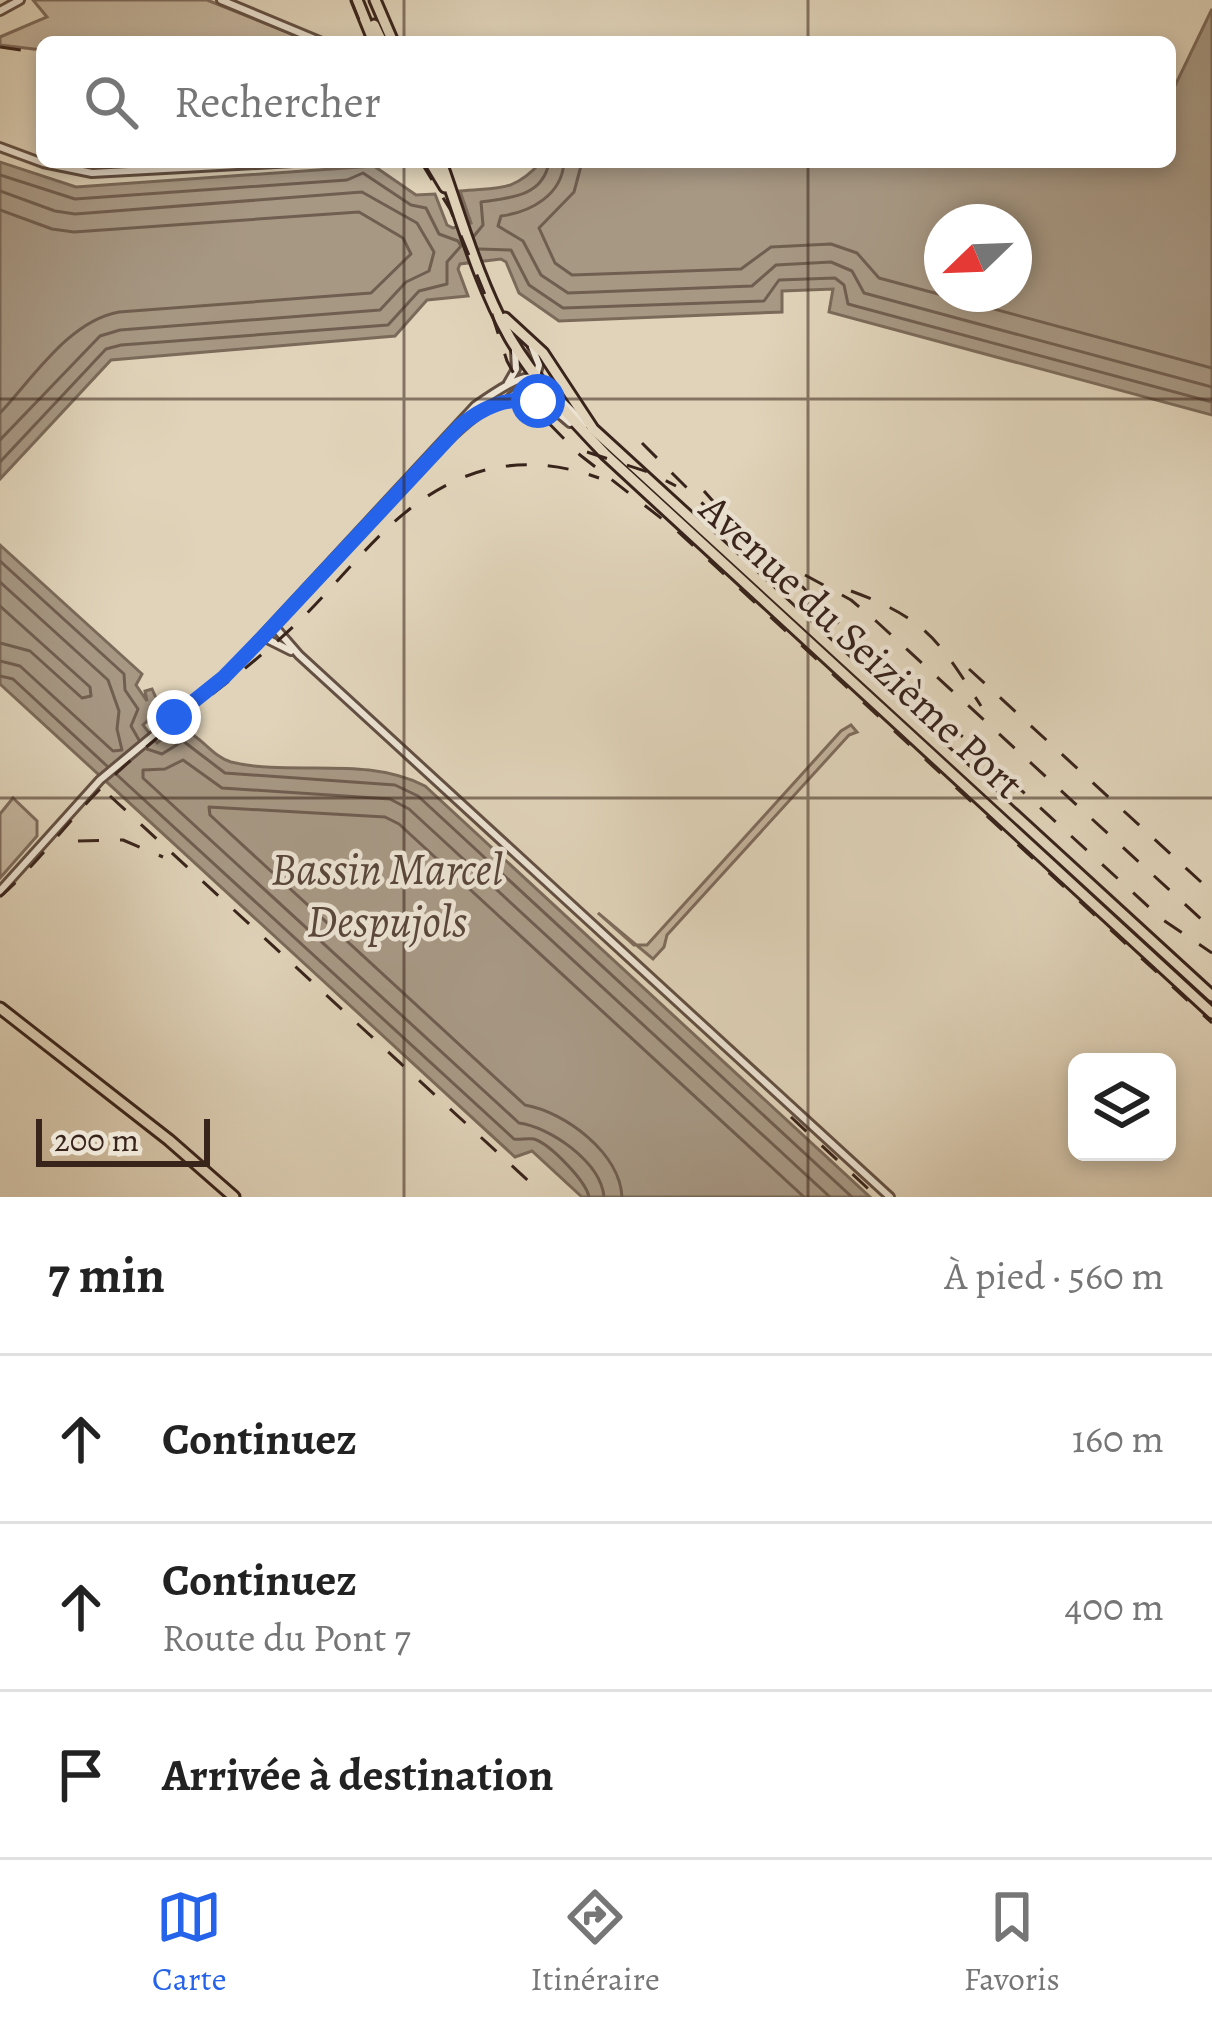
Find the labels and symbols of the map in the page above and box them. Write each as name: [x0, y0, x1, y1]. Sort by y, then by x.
north arrow: [924, 204, 1032, 312]
route start: [511, 374, 565, 428]
street label: Avenue du Seizième Port: [687, 480, 1036, 811]
route end: [147, 690, 201, 744]
water label: Bassin Marcel Despujols: [271, 838, 503, 952]
scale bar: [36, 1113, 210, 1166]

